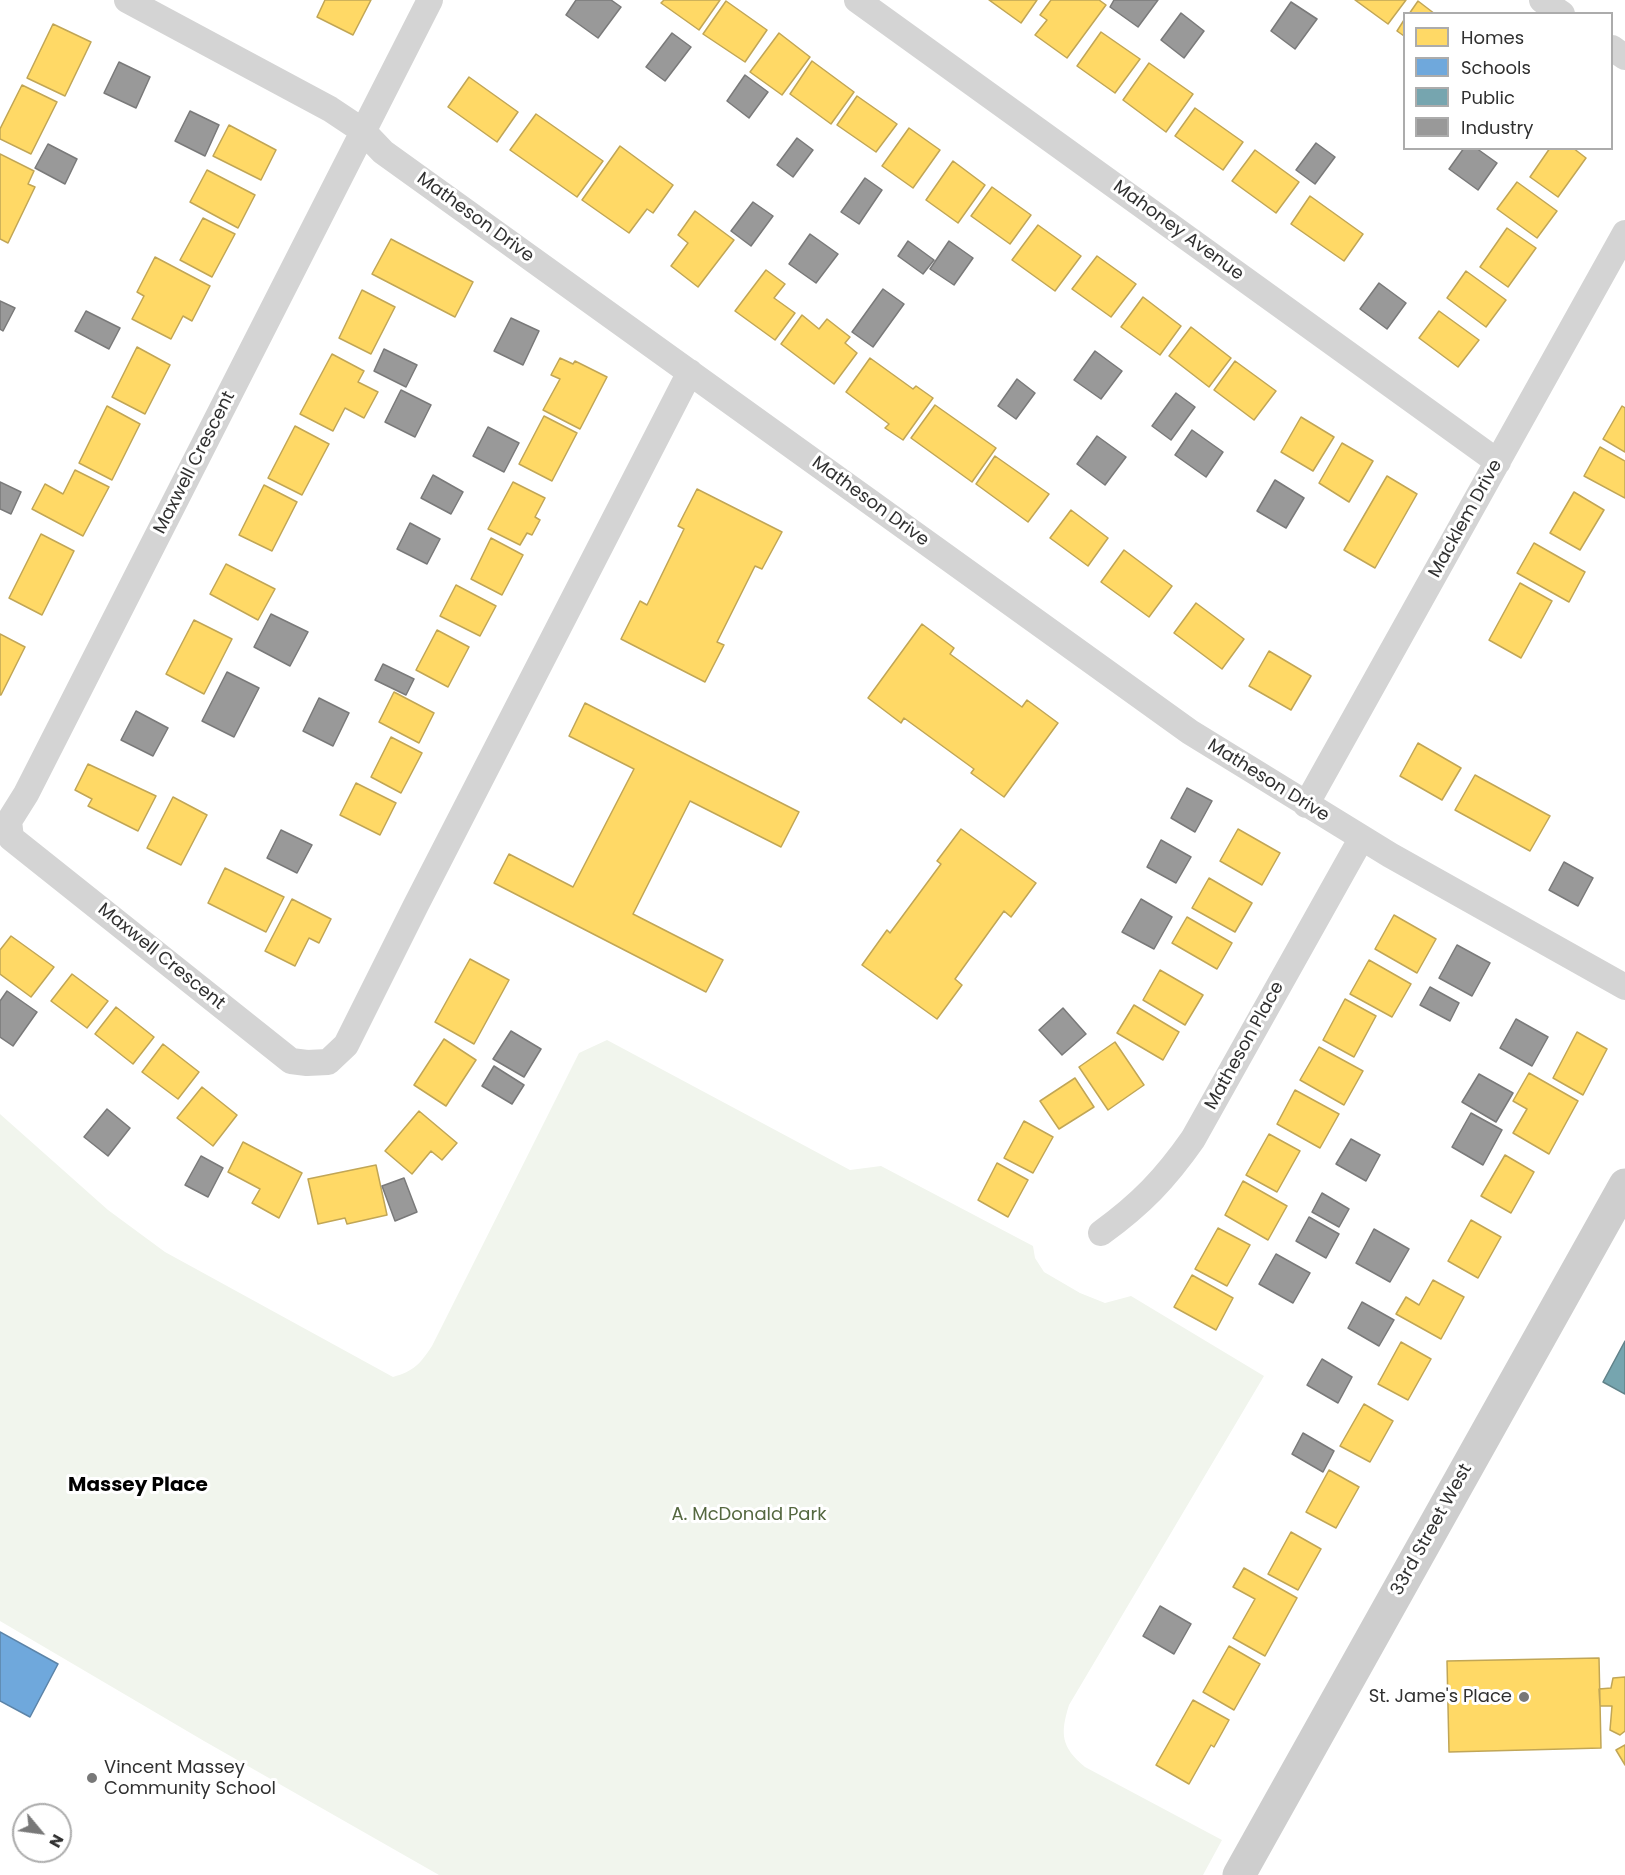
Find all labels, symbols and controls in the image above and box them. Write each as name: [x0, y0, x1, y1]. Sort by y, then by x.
legend: [1403, 12, 1613, 150]
text: Homes: [1461, 25, 1524, 50]
text: Schools: [1461, 55, 1531, 80]
text: Public: [1461, 85, 1515, 110]
text: Industry: [1461, 115, 1533, 140]
street label: Matheson Drive: [412, 168, 538, 268]
street label: Mahoney Avenue: [1109, 176, 1247, 286]
street label: Maxwell Crescent: [150, 388, 240, 538]
street label: Matheson Drive: [807, 452, 933, 552]
street label: Macklem Drive: [1425, 456, 1507, 582]
street label: Matheson Drive: [1203, 735, 1333, 827]
street label: Maxwell Crescent: [93, 899, 229, 1015]
street label: Matheson Place: [1201, 978, 1289, 1114]
street label: 33rd Street West: [1387, 1460, 1477, 1600]
district label: Massey Place: [68, 1474, 208, 1498]
park label: A. McDonald Park: [671, 1504, 827, 1526]
place label: St. Jame's Place: [1369, 1686, 1512, 1708]
marker: St. Jame's Place: [1517, 1690, 1531, 1704]
place label: Vincent Massey Community School: [104, 1757, 276, 1800]
marker: Vincent Massey Community School: [85, 1771, 99, 1785]
north arrow: [12, 1803, 72, 1863]
text: N: [43, 1830, 69, 1852]

